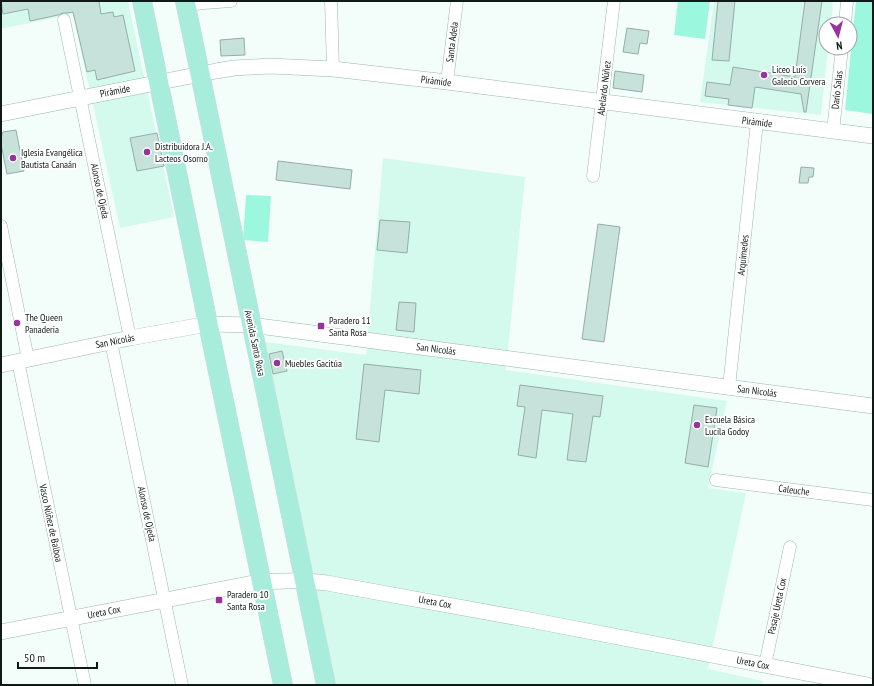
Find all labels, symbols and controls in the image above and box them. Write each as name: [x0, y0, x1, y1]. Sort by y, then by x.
north arrow: [818, 16, 858, 56]
street label: Santa Adela: [443, 21, 461, 63]
text: N: [835, 39, 843, 53]
street label: Abelardo Núñez: [594, 60, 614, 116]
place label: Liceo Luis Galecio Corvera: [772, 63, 826, 88]
marker: Liceo Luis Galecio Corvera: [759, 70, 769, 80]
street label: Darío Salas: [829, 70, 846, 110]
street label: Pirámide: [420, 73, 452, 89]
street label: Pirámide: [99, 82, 131, 100]
street label: Pirámide: [741, 114, 773, 130]
place label: Distribuidora J.A. Lacteos Osorno: [155, 140, 213, 165]
place label: Iglesia Evangélica Bautista Canaán: [21, 146, 83, 171]
marker: Distribuidora J.A. Lacteos Osorno: [142, 147, 152, 157]
marker: Iglesia Evangélica Bautista Canaán: [8, 153, 18, 163]
street label: Alonso de Ojeda: [88, 162, 112, 220]
street label: Arquímedes: [734, 233, 752, 276]
street label: Avenida Santa Rosa: [242, 309, 268, 377]
place label: The Queen Panaderia: [25, 311, 63, 336]
place label: Paradero 11 Santa Rosa: [329, 314, 371, 339]
marker: The Queen Panaderia: [12, 318, 22, 328]
marker: Paradero 11 Santa Rosa: [316, 321, 326, 331]
street label: San Nicolás: [94, 331, 136, 351]
street label: San Nicolás: [415, 340, 457, 358]
place label: Muebles Gacitúa: [285, 357, 342, 370]
marker: Muebles Gacitúa: [272, 358, 282, 368]
street label: San Nicolás: [736, 382, 778, 400]
place label: Escuela Básica Lucila Godoy: [705, 413, 755, 438]
marker: Escuela Básica Lucila Godoy: [692, 420, 702, 430]
street label: Vasco Núñez de Balboa: [36, 482, 66, 563]
street label: Caleuche: [778, 482, 810, 498]
street label: Alonso de Ojeda: [135, 485, 159, 543]
street label: Pasaje Ureta Cox: [765, 577, 789, 635]
place label: Paradero 10 Santa Rosa: [227, 588, 269, 613]
street label: Ureta Cox: [417, 593, 453, 611]
marker: Paradero 10 Santa Rosa: [214, 595, 224, 605]
street label: Ureta Cox: [86, 602, 122, 622]
scale bar: [18, 644, 97, 670]
text: 50 m: [24, 650, 45, 665]
street label: Ureta Cox: [735, 653, 771, 673]

